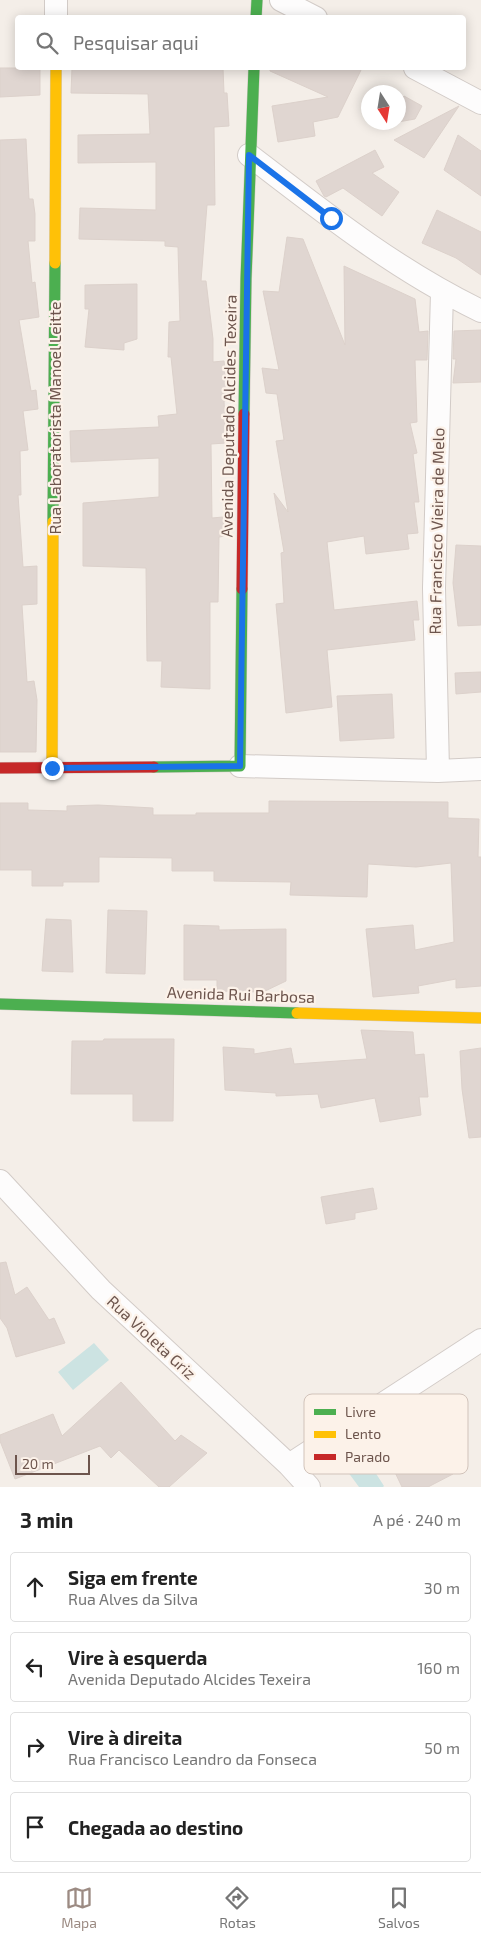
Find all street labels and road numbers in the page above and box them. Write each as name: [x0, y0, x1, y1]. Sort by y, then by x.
street label: Avenida Deputado Alcides Texeira: [216, 294, 240, 538]
street label: Rua Laboratorista Manoel Leitte: [45, 301, 64, 535]
street label: Rua Francisco Vieira de Melo: [425, 427, 447, 635]
street label: Avenida Rui Barbosa: [167, 982, 315, 1006]
street label: Rua Violeta Griz: [104, 1291, 200, 1383]

